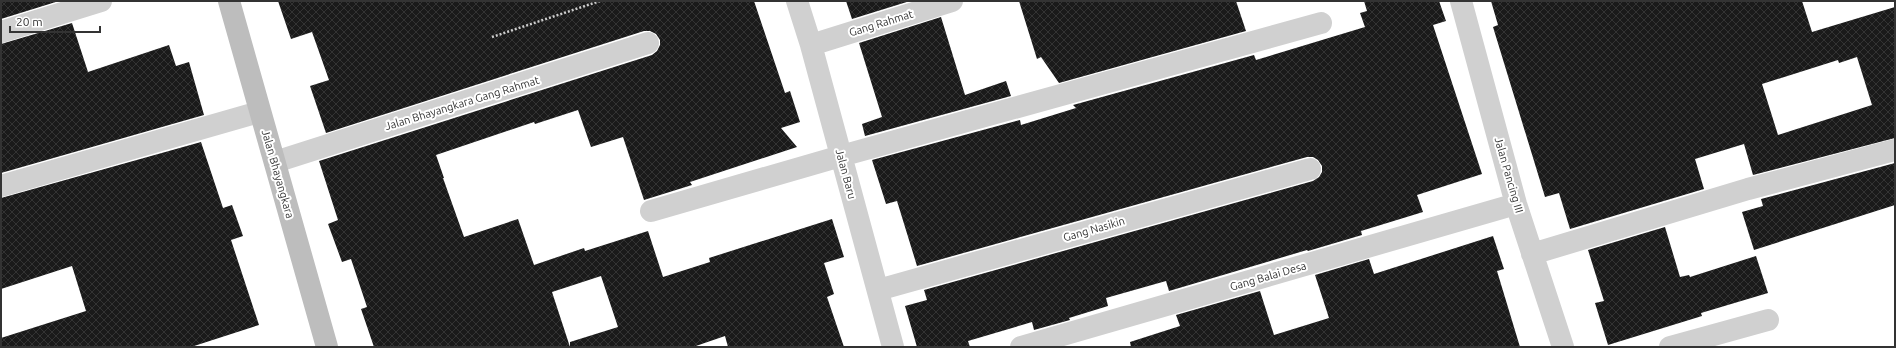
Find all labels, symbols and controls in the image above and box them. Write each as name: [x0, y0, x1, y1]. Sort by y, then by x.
street label: Gang Rahmat: [848, 7, 915, 38]
scale bar: [10, 8, 100, 34]
text: 20 m: [16, 15, 43, 28]
street label: Jalan Bhayangkara Gang Rahmat: [383, 74, 541, 132]
street label: Jalan Bhayangkara: [260, 128, 296, 220]
street label: Jalan Pancing III: [1492, 136, 1526, 214]
street label: Jalan Baru: [834, 148, 858, 200]
street label: Gang Nasikin: [1062, 214, 1126, 244]
street label: Gang Balai Desa: [1229, 259, 1307, 293]

